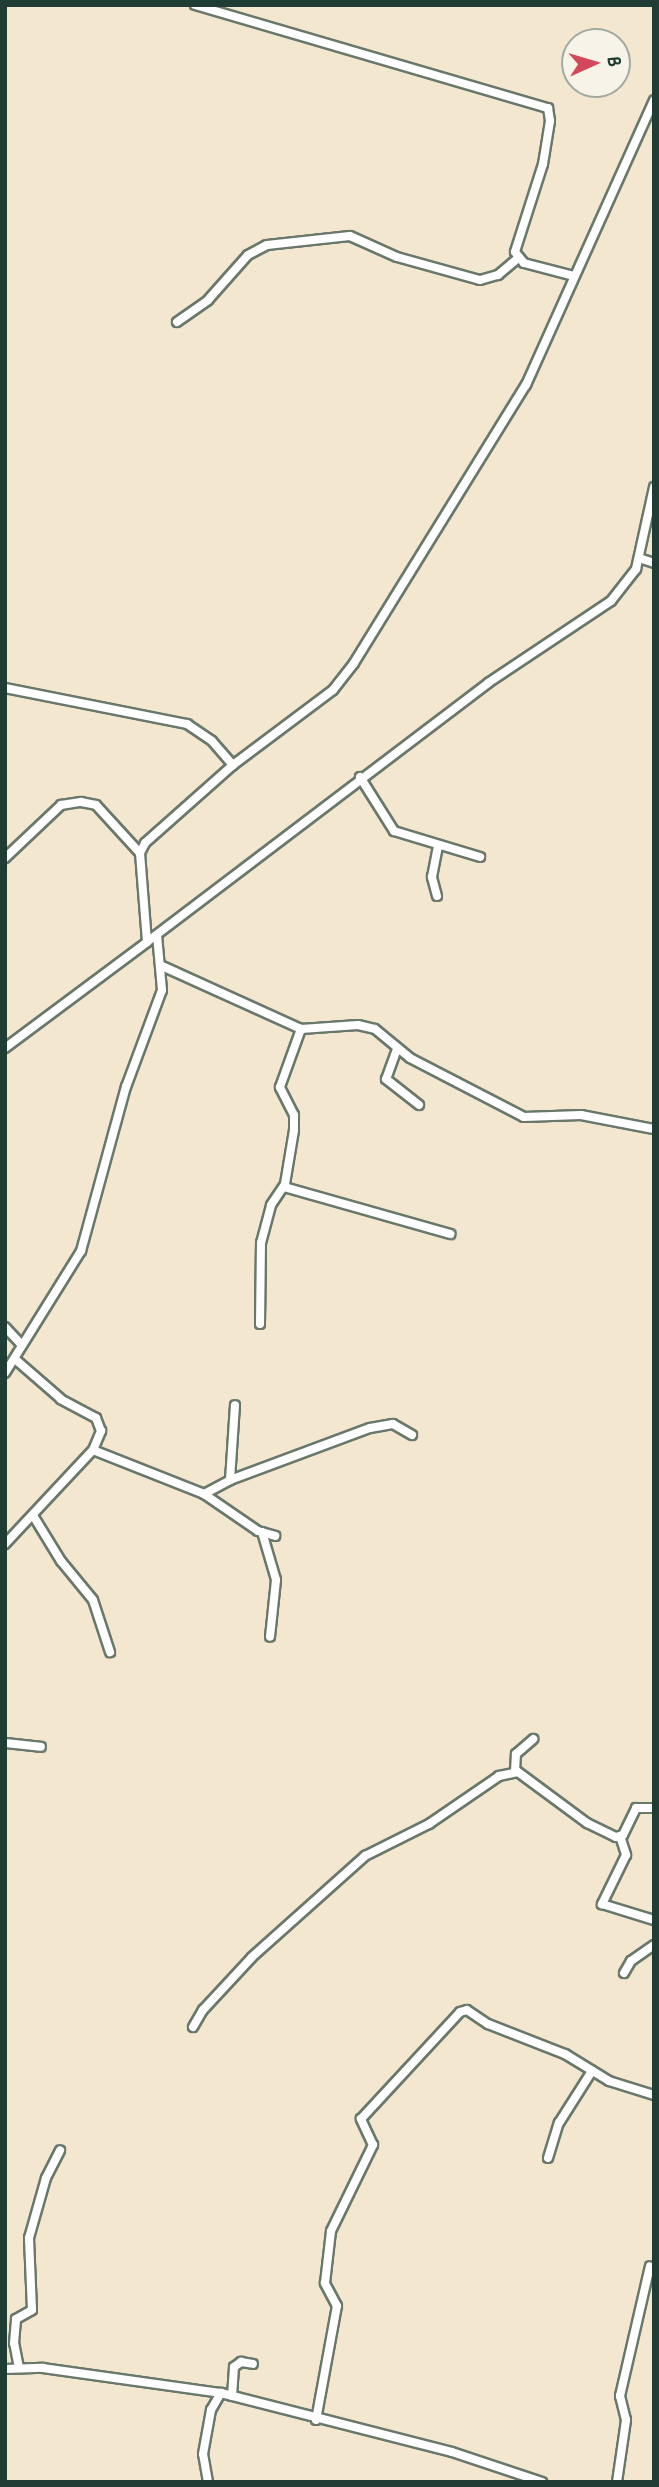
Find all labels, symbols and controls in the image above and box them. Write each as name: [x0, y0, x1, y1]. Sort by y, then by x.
north arrow: [561, 28, 631, 98]
text: B: [602, 56, 628, 67]

